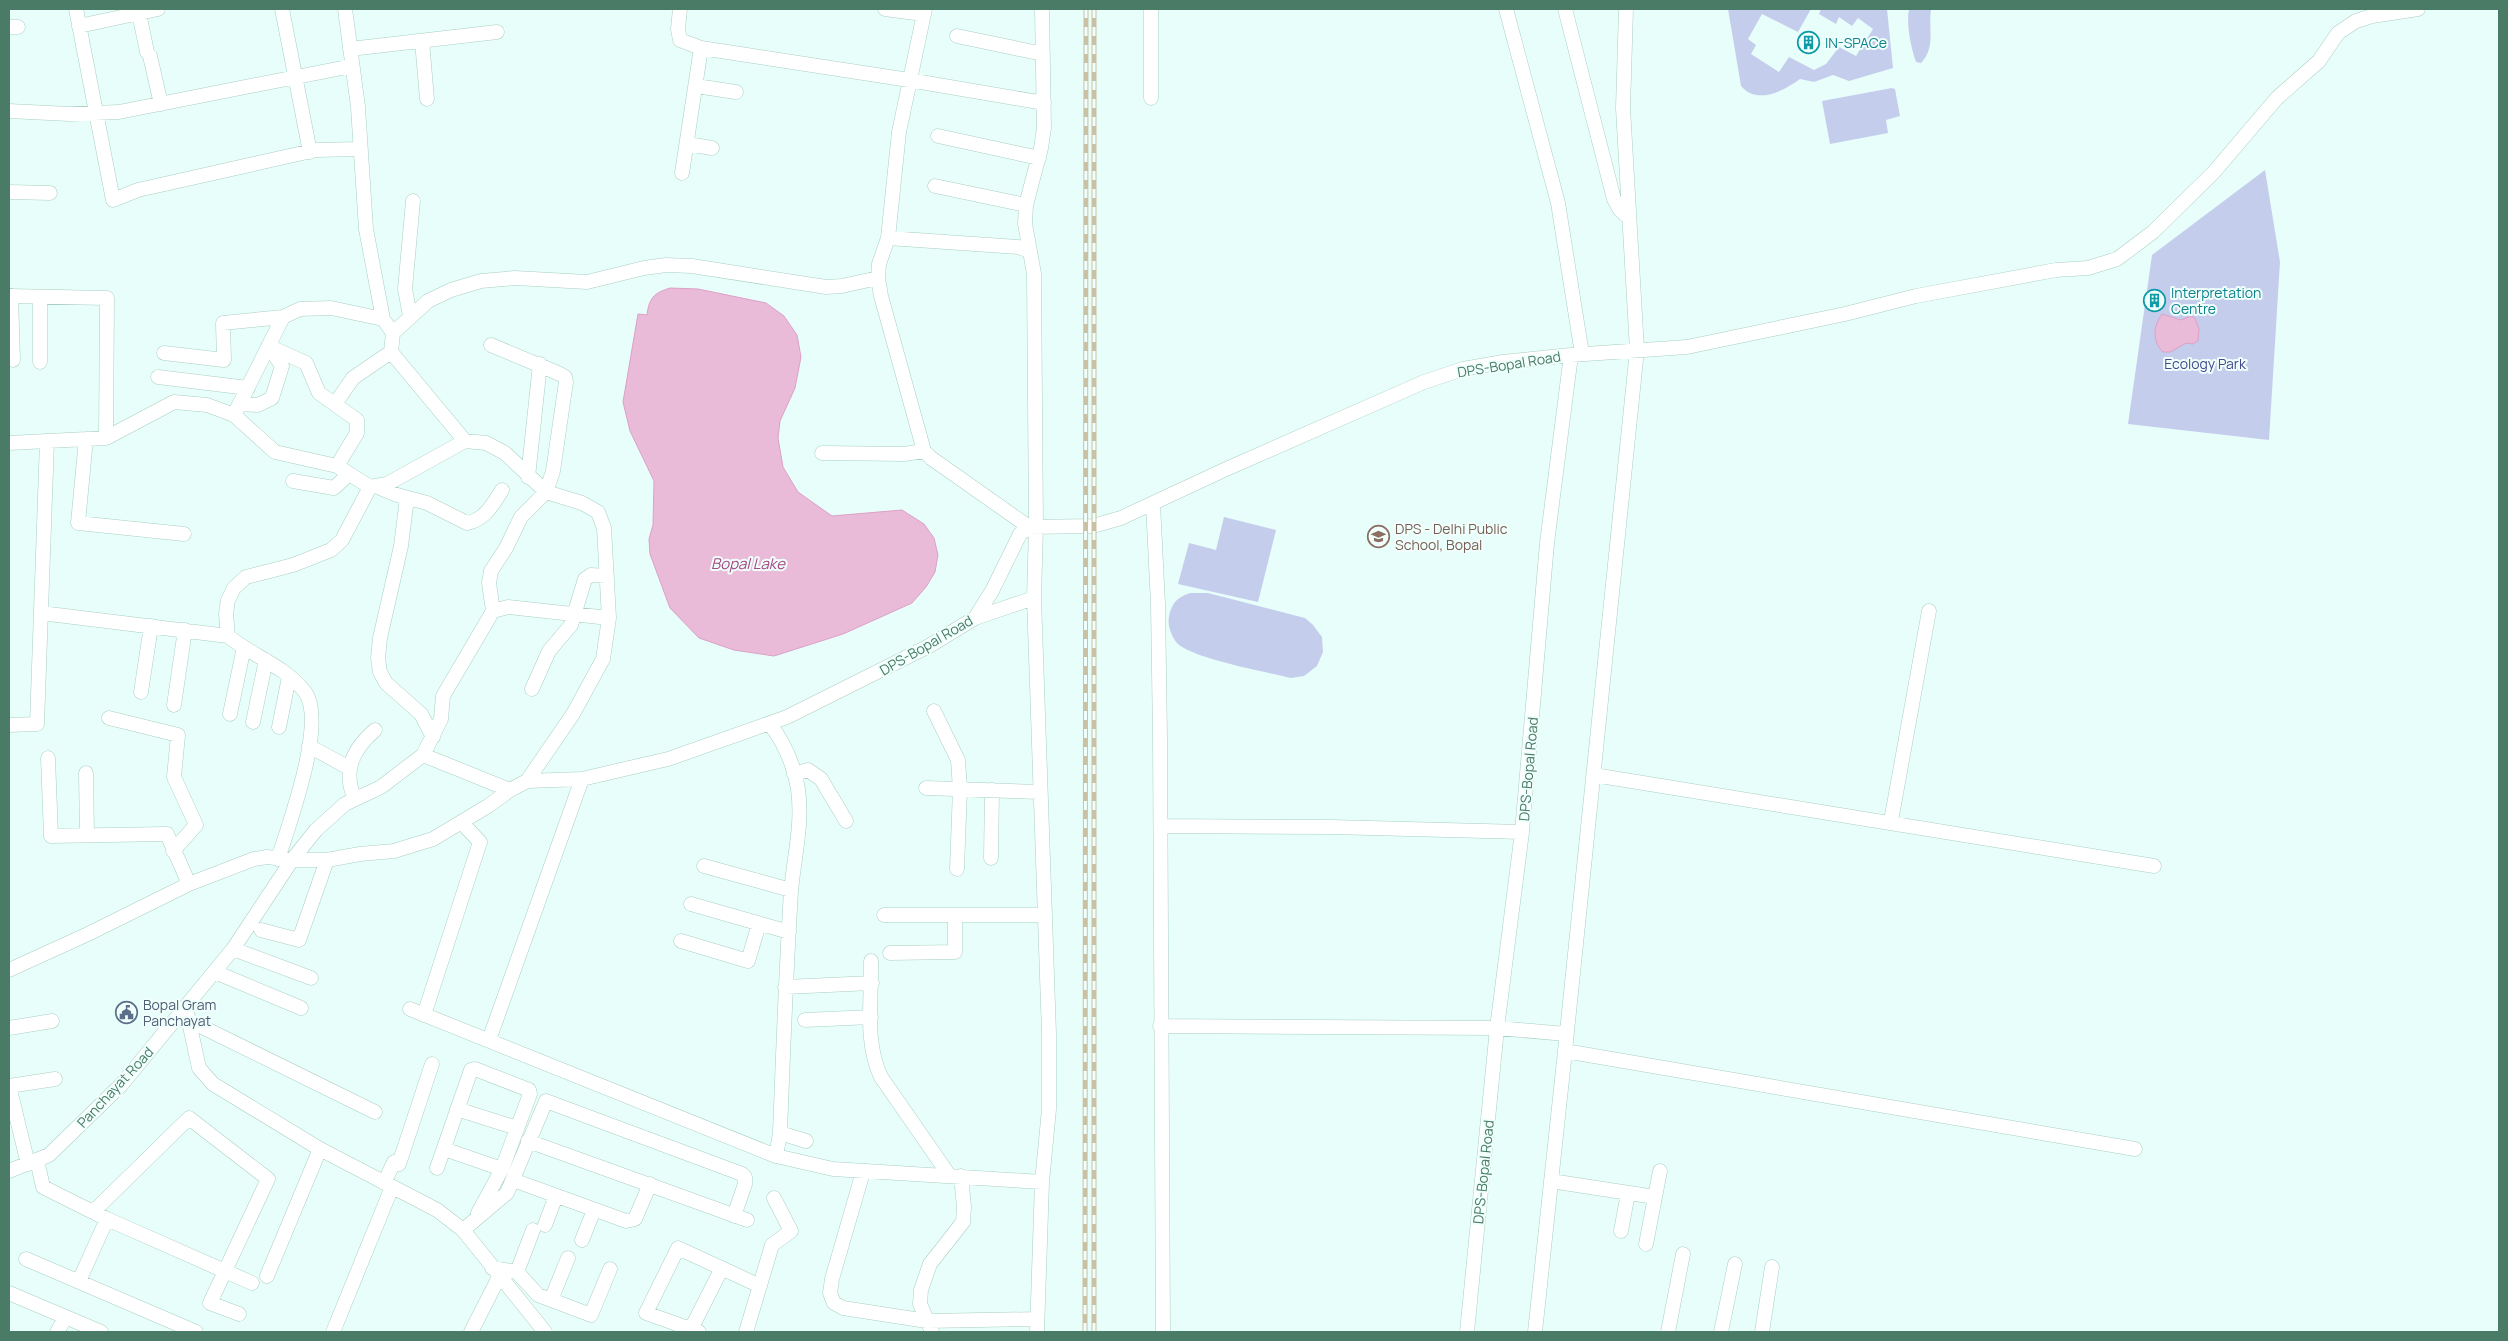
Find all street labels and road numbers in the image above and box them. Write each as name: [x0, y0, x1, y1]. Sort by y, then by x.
street label: DPS-Bopal Road: [1456, 346, 1562, 382]
street label: DPS-Bopal Road: [876, 611, 976, 679]
street label: DPS-Bopal Road: [1514, 716, 1542, 822]
street label: Panchayat Road: [73, 1042, 157, 1132]
street label: DPS-Bopal Road: [1468, 1119, 1498, 1225]

